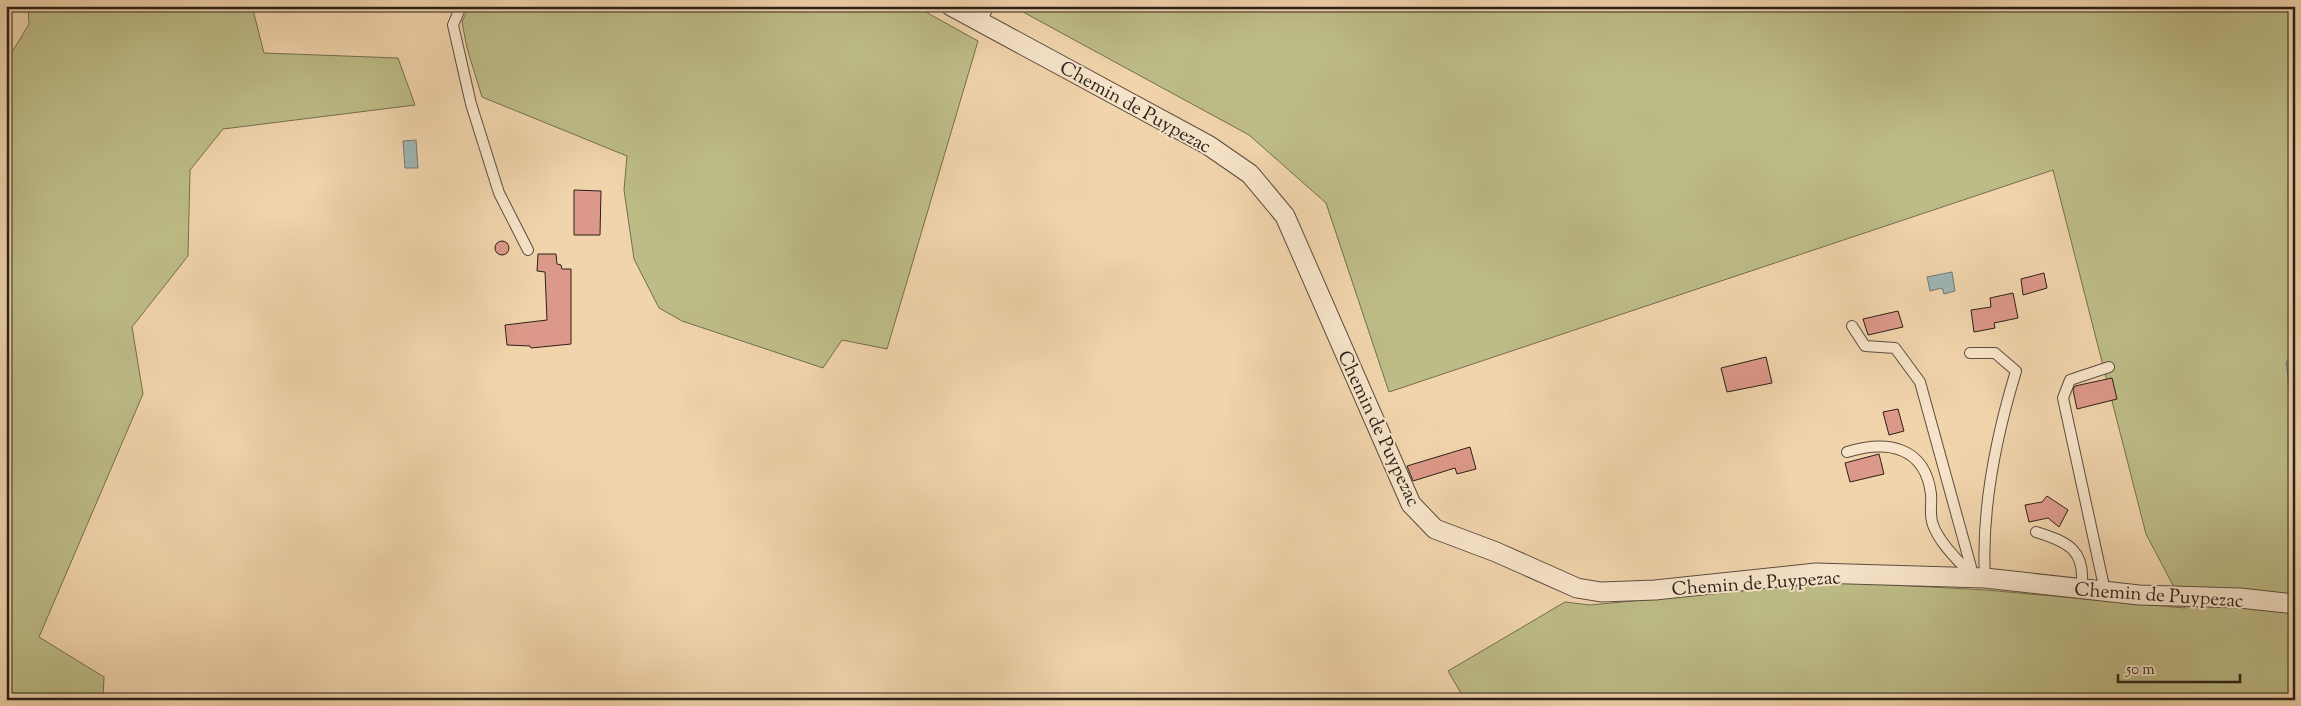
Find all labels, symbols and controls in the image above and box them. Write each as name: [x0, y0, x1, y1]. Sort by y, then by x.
street label: Chemin de Puypezac: [1054, 55, 1216, 161]
street label: Chemin de Puypezac: [1330, 347, 1426, 512]
street label: Chemin de Puypezac: [1671, 565, 1842, 604]
street label: Chemin de Puypezac: [2073, 577, 2245, 616]
scale bar: [2118, 651, 2241, 683]
text: 50 m: [2125, 660, 2155, 681]

